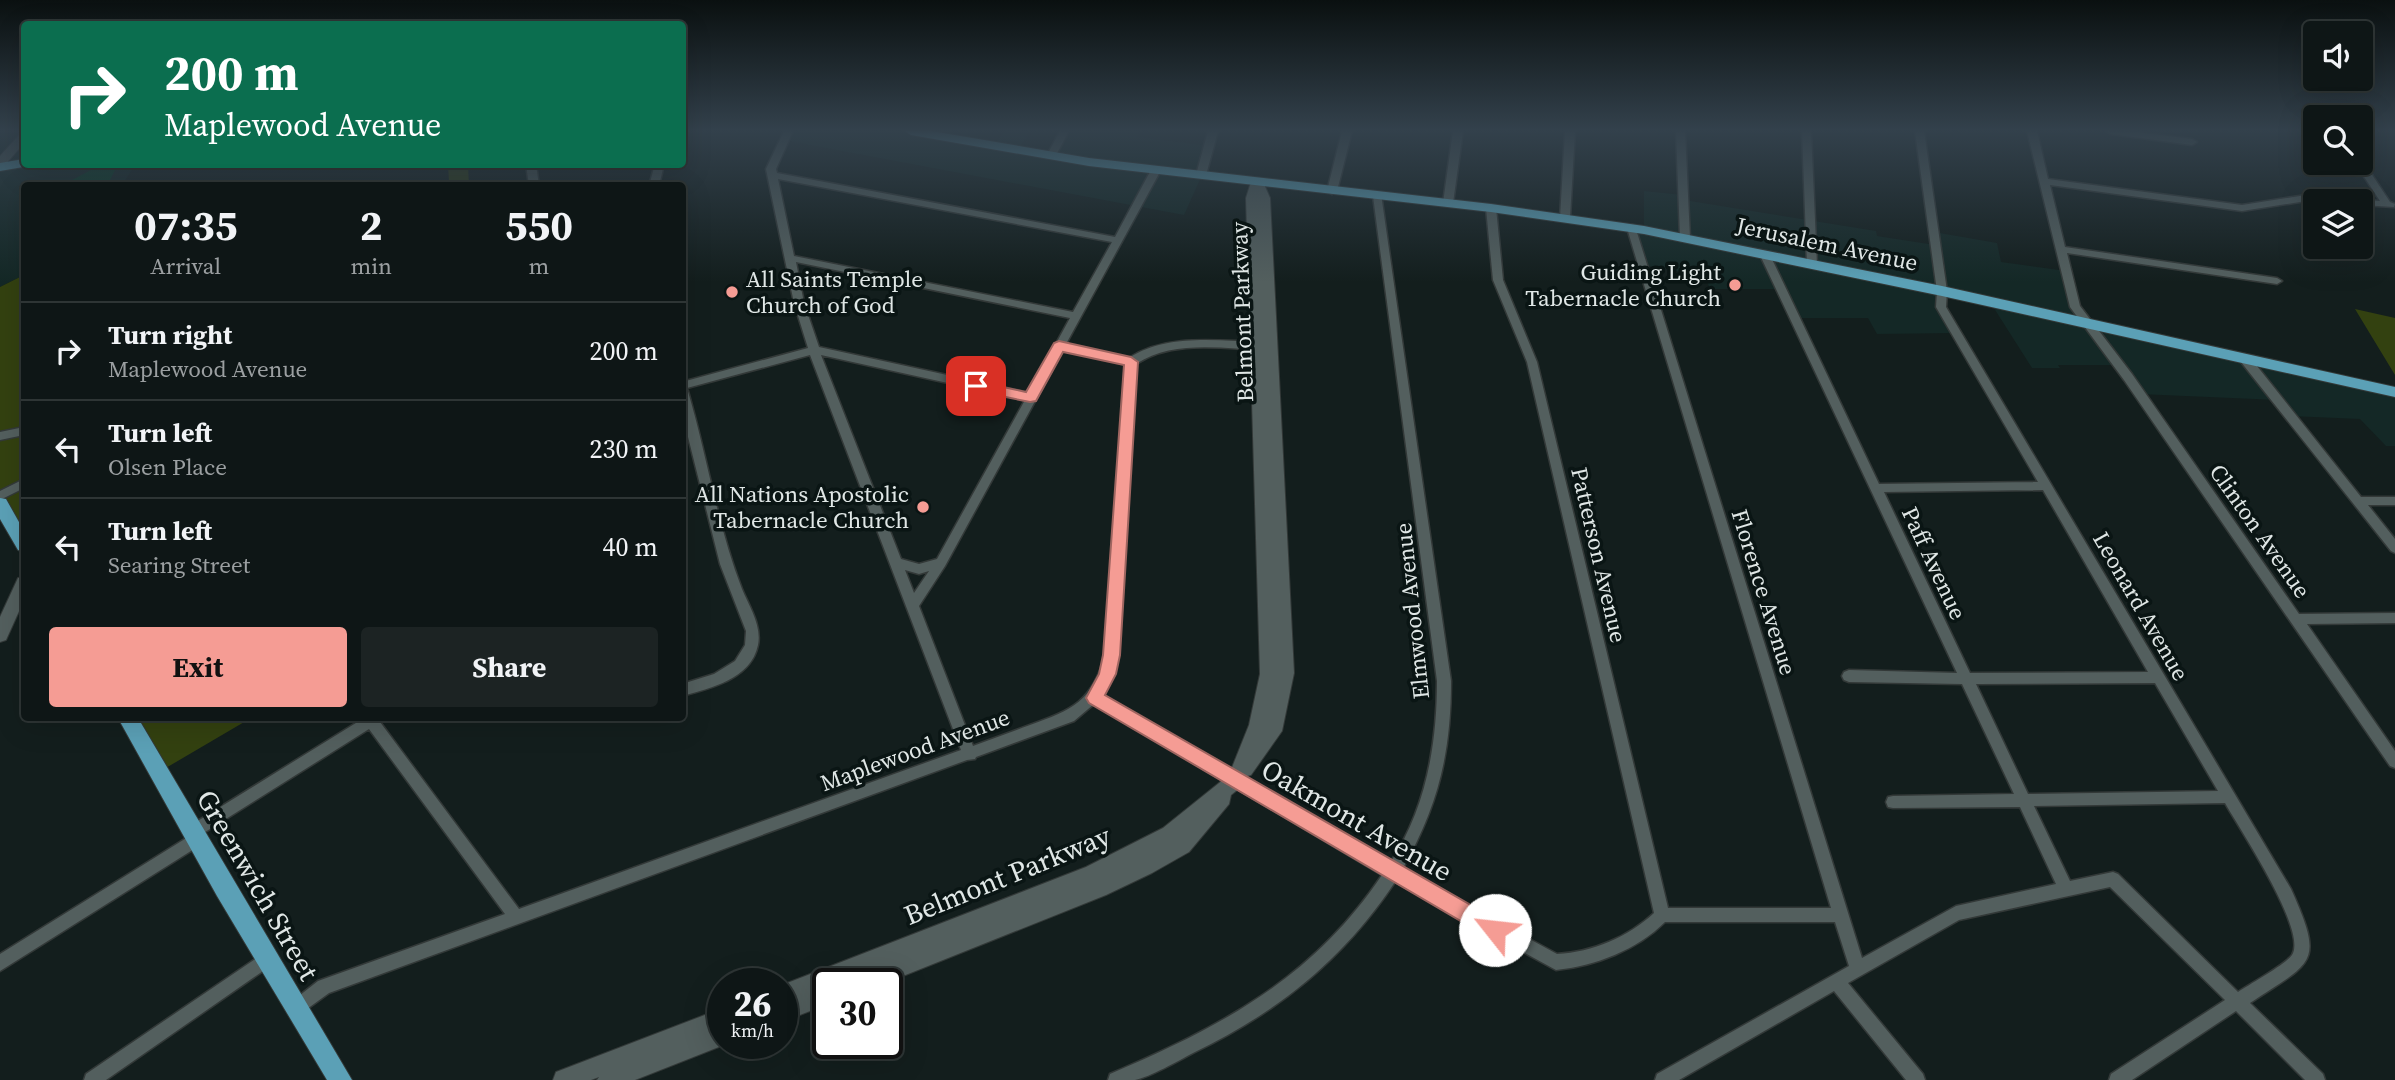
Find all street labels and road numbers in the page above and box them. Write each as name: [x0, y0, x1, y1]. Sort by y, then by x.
street label: Jerusalem Avenue: [1732, 209, 1921, 279]
street label: Belmont Parkway: [1223, 221, 1261, 403]
street label: Clinton Avenue: [2202, 458, 2318, 604]
street label: Patterson Avenue: [1563, 464, 1635, 646]
street label: Paff Avenue: [1894, 501, 1974, 625]
street label: Florence Avenue: [1724, 505, 1804, 679]
street label: Elmwood Avenue: [1387, 521, 1437, 701]
street label: Leonard Avenue: [2085, 526, 2197, 686]
street label: Maplewood Avenue: [816, 701, 1014, 799]
street label: Oakmont Avenue: [1255, 750, 1459, 890]
street label: Greenwich Street: [188, 783, 328, 988]
street label: Belmont Parkway: [898, 816, 1117, 934]

